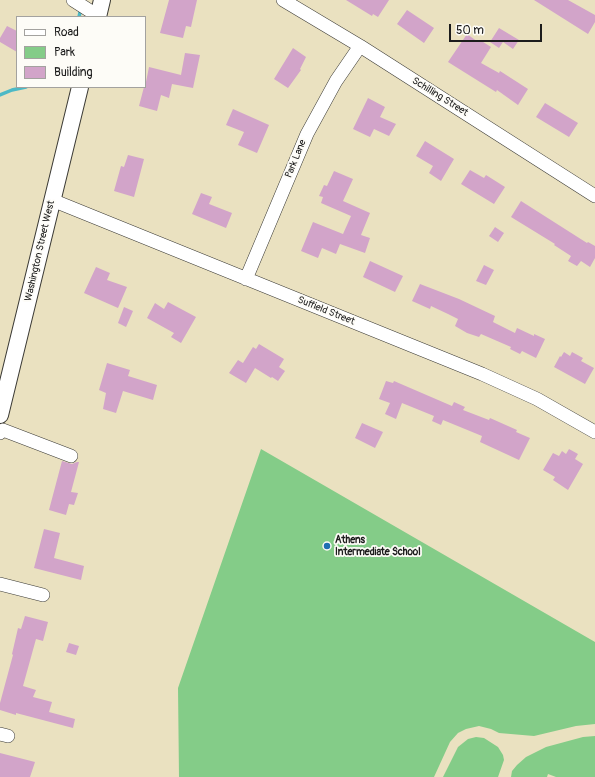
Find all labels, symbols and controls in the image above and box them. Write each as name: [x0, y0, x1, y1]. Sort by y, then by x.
legend: [16, 16, 146, 88]
scale bar: [451, 16, 544, 42]
text: 50 m: [456, 23, 484, 38]
text: Road: [54, 25, 79, 40]
text: Park: [54, 45, 75, 60]
text: Building: [54, 65, 93, 80]
street label: Schilling Street: [410, 75, 470, 119]
street label: Park Lane: [283, 138, 309, 180]
street label: Washington Street West: [23, 199, 57, 303]
street label: Suffield Street: [296, 294, 356, 328]
place label: Athens Intermediate School: [335, 534, 421, 558]
marker: Athens Intermediate School: [322, 541, 332, 551]

